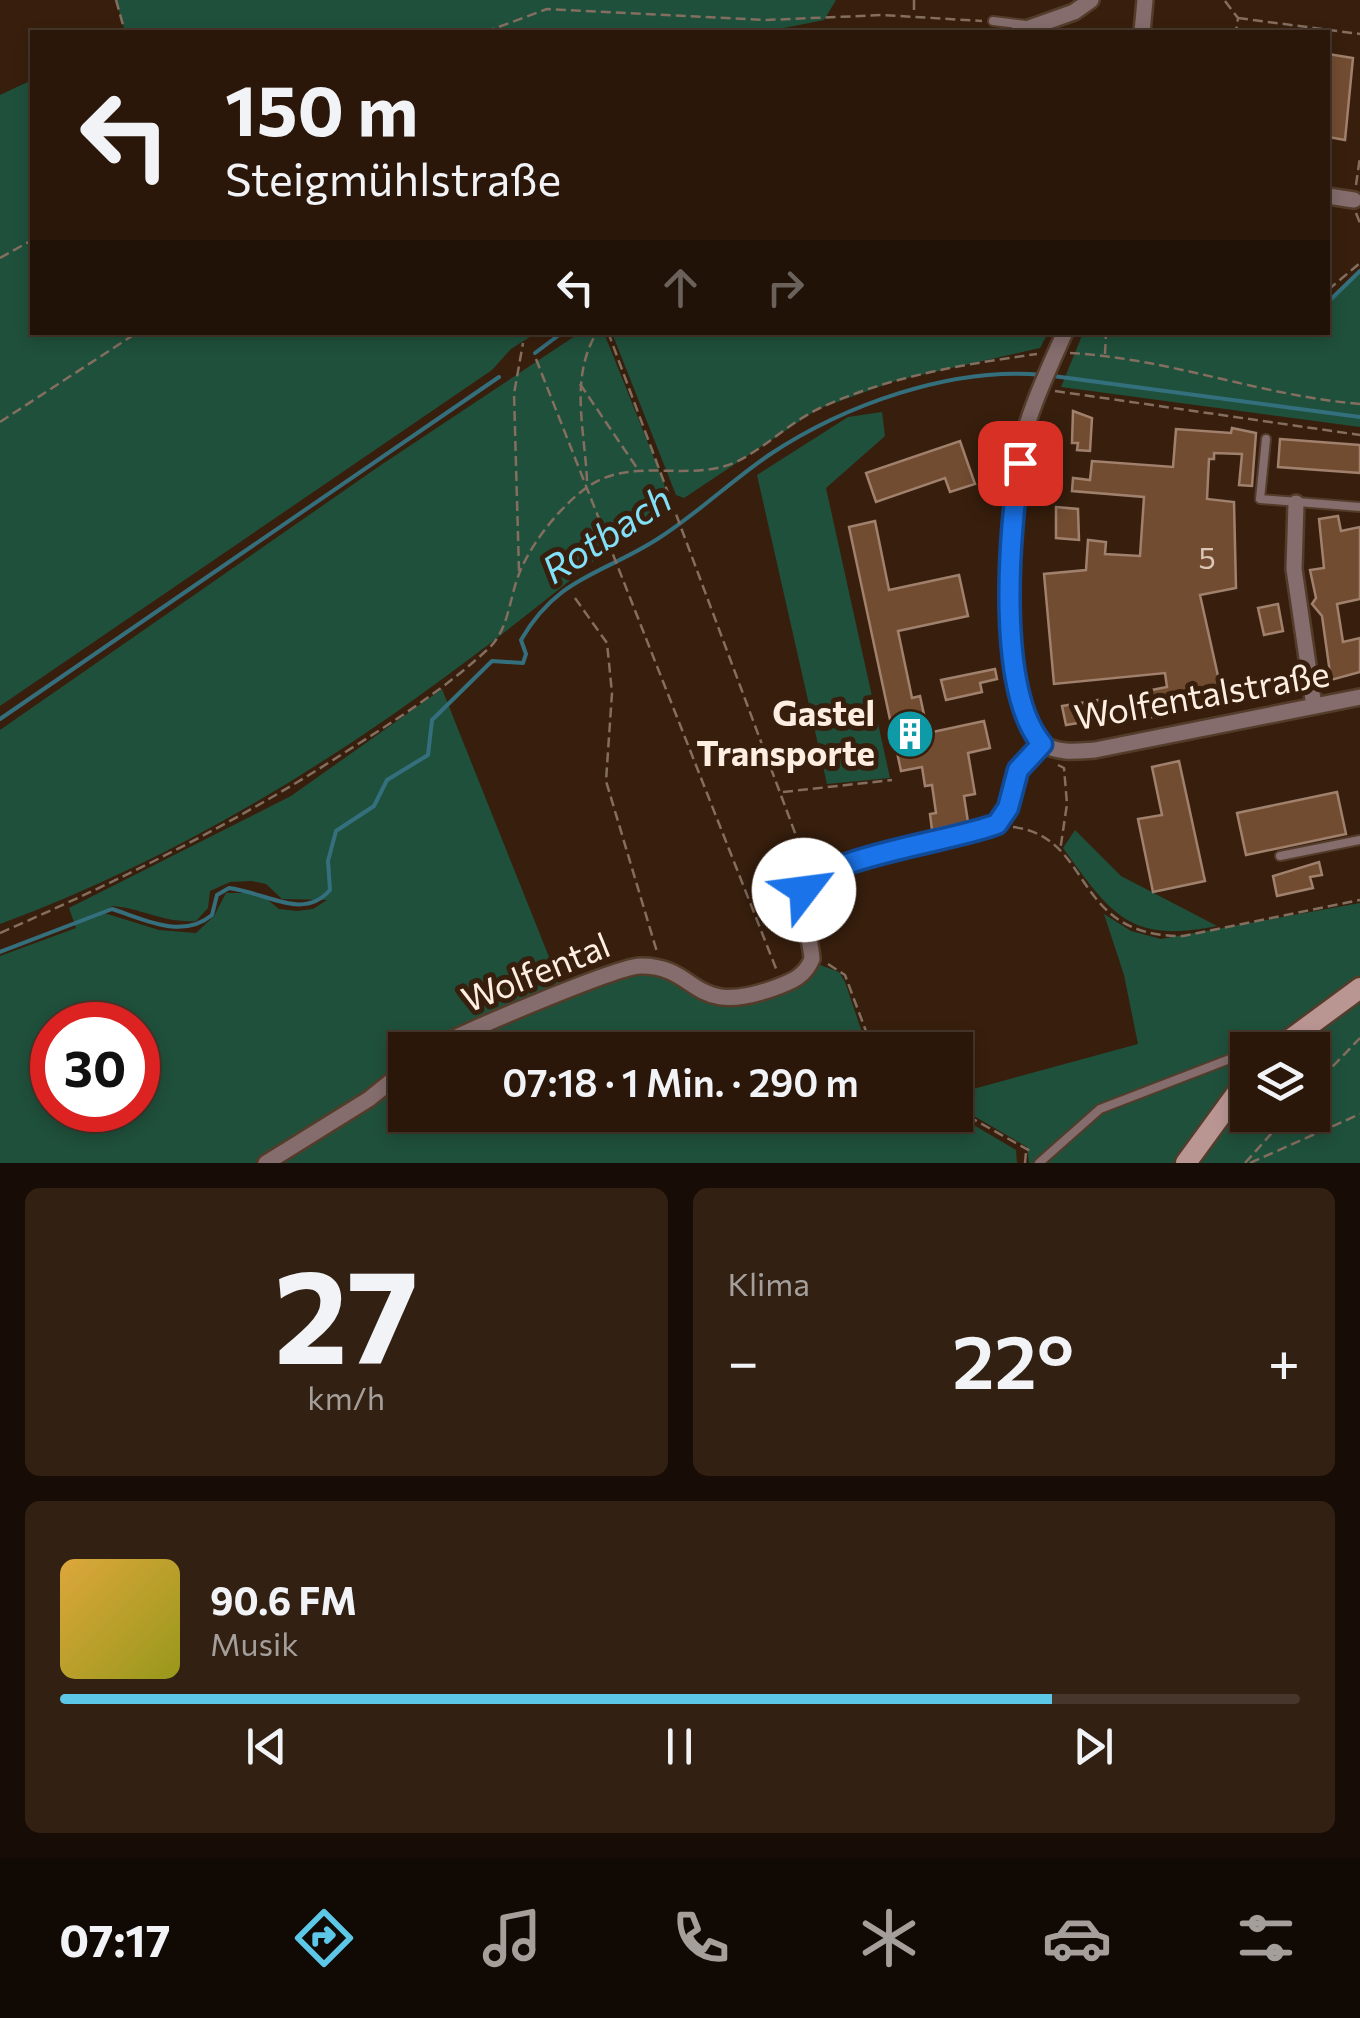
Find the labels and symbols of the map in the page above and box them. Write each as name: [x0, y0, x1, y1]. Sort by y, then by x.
pin: [978, 421, 1063, 506]
water label: Rotbach: [532, 474, 679, 592]
house number: 5: [1198, 538, 1216, 575]
street label: Wolfentalstraße: [1071, 650, 1332, 737]
place label: Gastel Transporte: [696, 690, 875, 773]
building icon: Gastel Transporte: [884, 708, 936, 760]
position arrow: [752, 838, 856, 942]
street label: Wolfental: [455, 922, 615, 1020]
speed limit sign: 30: [30, 1002, 160, 1132]

